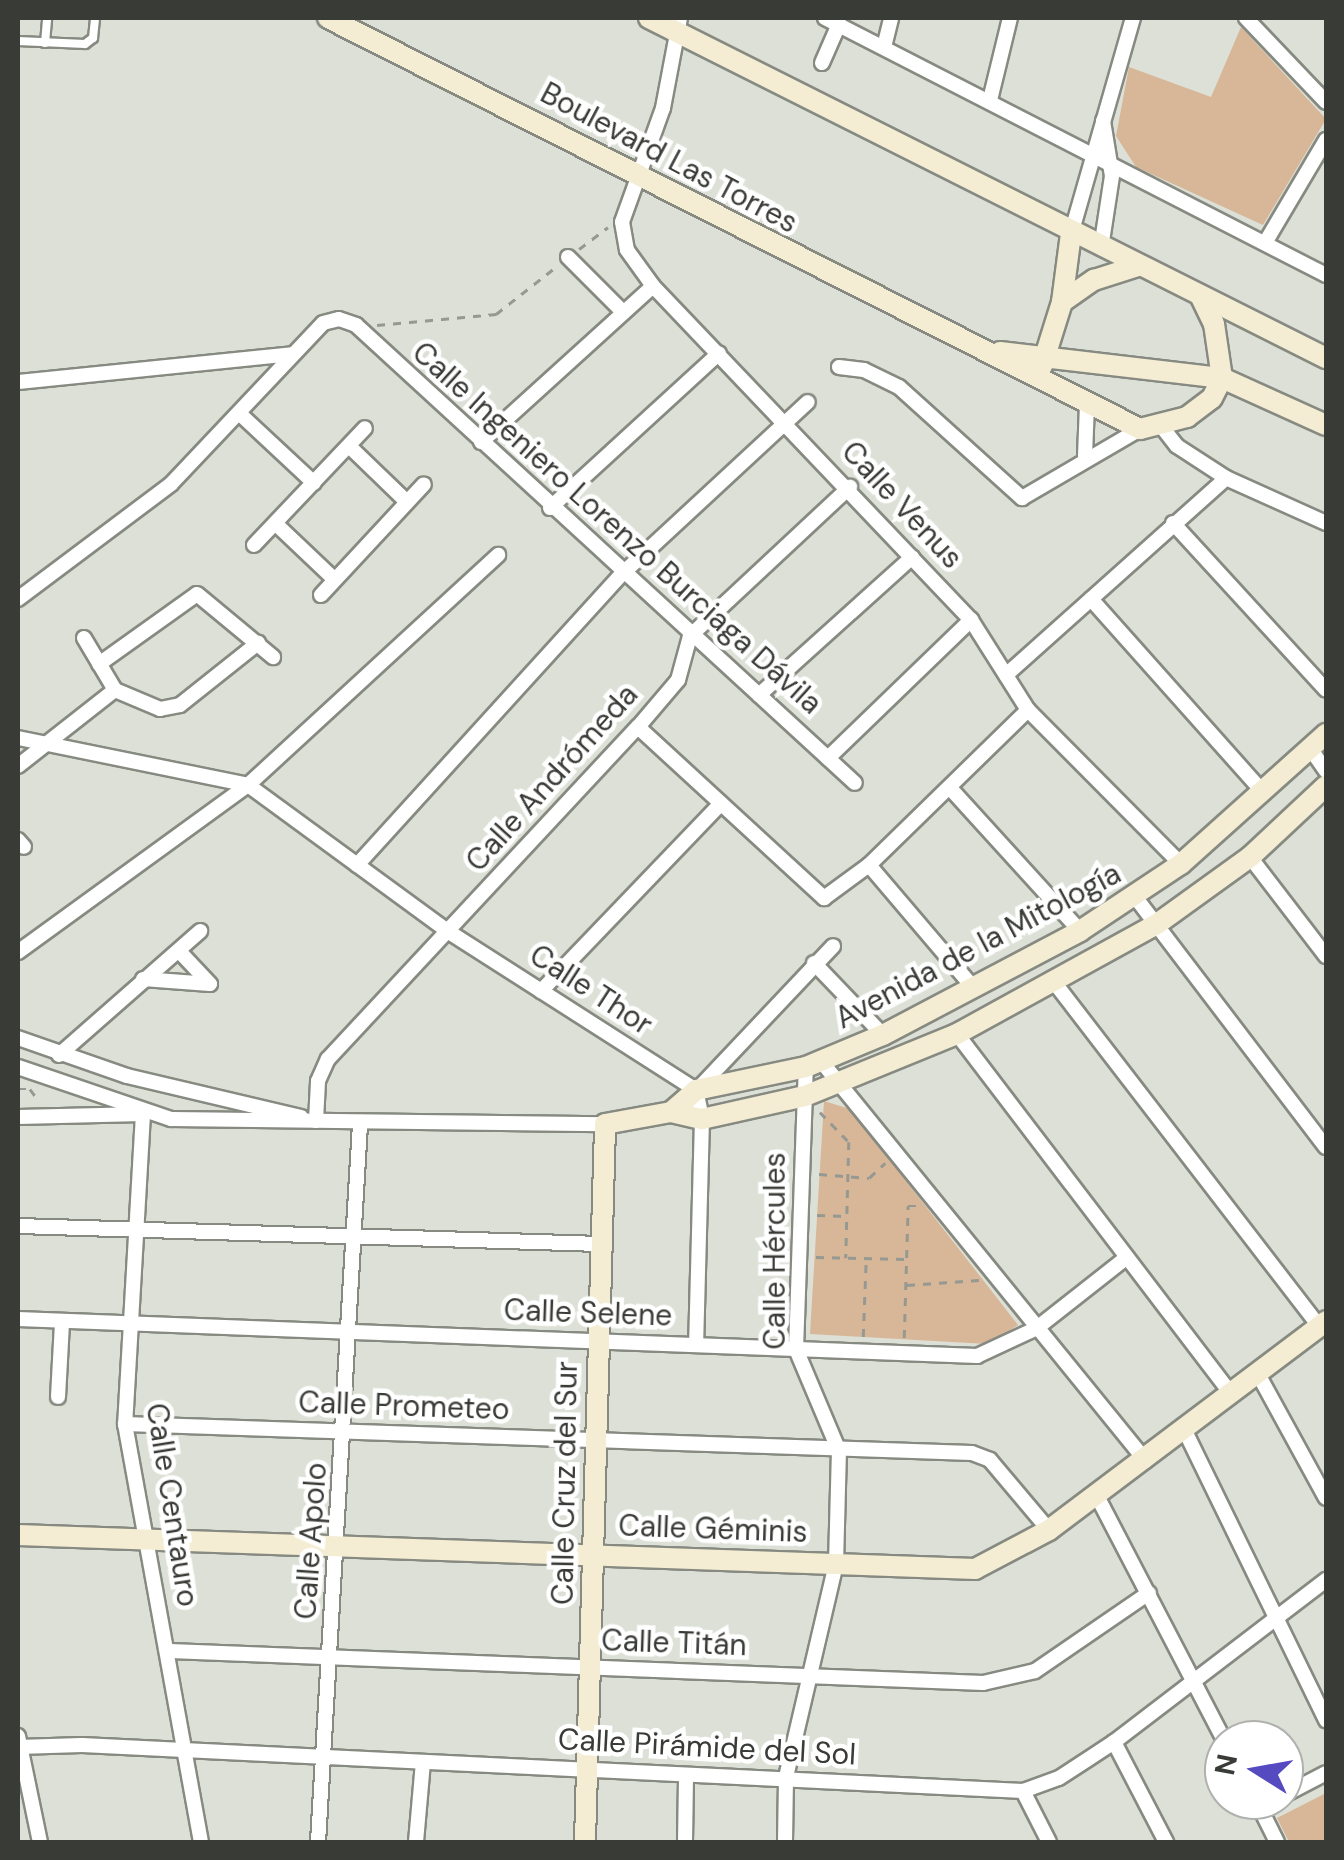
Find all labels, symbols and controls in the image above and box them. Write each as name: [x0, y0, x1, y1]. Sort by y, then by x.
street label: Boulevard Las Torres: [534, 75, 804, 241]
street label: Calle Ingeniero Lorenzo Burciaga Dávila: [405, 334, 829, 722]
street label: Calle Venus: [834, 434, 970, 576]
street label: Calle Andrómeda: [459, 677, 645, 879]
street label: Avenida de la Mitología: [829, 855, 1127, 1037]
street label: Calle Thor: [523, 937, 659, 1043]
street label: Calle Hércules: [757, 1152, 793, 1350]
street label: Calle Selene: [503, 1292, 673, 1334]
street label: Calle Cruz del Sur: [545, 1361, 585, 1605]
street label: Calle Prometeo: [298, 1384, 510, 1428]
street label: Calle Centauro: [138, 1401, 206, 1609]
street label: Calle Apolo: [288, 1461, 334, 1621]
street label: Calle Géminis: [618, 1508, 808, 1550]
street label: Calle Titán: [601, 1622, 747, 1664]
north arrow: [1204, 1720, 1304, 1820]
street label: Calle Pirámide del Sol: [557, 1721, 857, 1773]
text: N: [1206, 1751, 1246, 1778]

